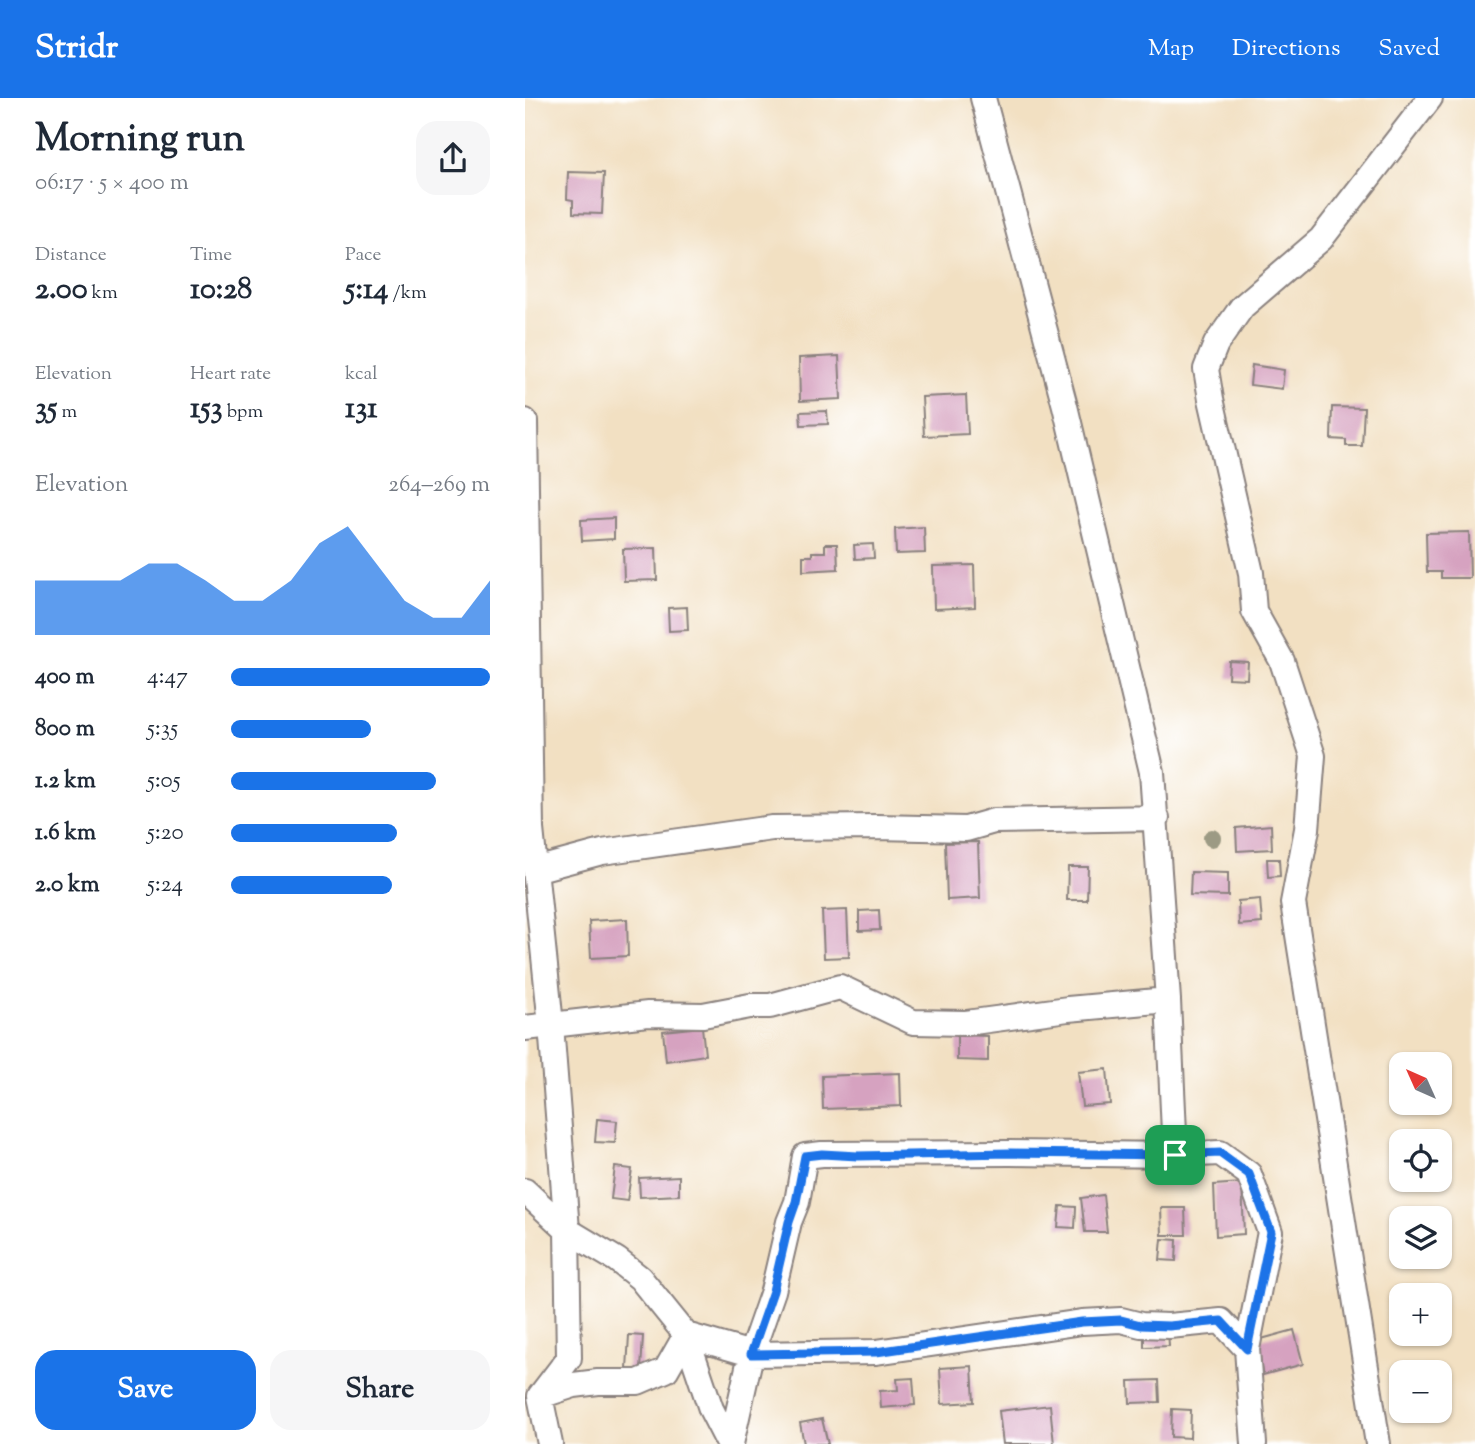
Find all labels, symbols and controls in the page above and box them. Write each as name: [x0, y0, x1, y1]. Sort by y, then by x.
text: Stridr: [35, 25, 118, 73]
text: Map: [1148, 32, 1194, 66]
text: Directions: [1232, 32, 1340, 66]
text: Saved: [1378, 32, 1440, 66]
text: Morning run: [35, 114, 245, 168]
button: share: [416, 121, 490, 195]
text: 06:17 · 5 × 400 m: [35, 167, 189, 200]
text: Distance: [35, 242, 107, 269]
text: Time: [190, 242, 232, 269]
text: Pace: [345, 242, 381, 269]
text: 2.00: [35, 269, 88, 312]
text: 10:28: [190, 269, 252, 312]
text: 5:14: [345, 269, 388, 312]
text: km: [88, 280, 118, 307]
text: /km: [388, 280, 427, 307]
text: Elevation: [35, 361, 112, 388]
text: Heart rate: [190, 361, 271, 388]
text: kcal: [345, 361, 378, 388]
text: 35: [35, 388, 57, 431]
text: 153: [190, 388, 223, 431]
text: 131: [345, 388, 378, 431]
text: m: [57, 399, 77, 426]
text: bpm: [223, 399, 263, 426]
text: Elevation: [35, 469, 128, 502]
text: 264–269 m: [388, 469, 490, 502]
text: 400 m: [35, 661, 95, 694]
text: 4:47: [147, 661, 188, 694]
text: 800 m: [35, 713, 95, 746]
text: 5:35: [147, 713, 178, 746]
text: 1.2 km: [35, 765, 96, 798]
text: 5:05: [147, 765, 181, 798]
text: 1.6 km: [35, 817, 96, 850]
text: 5:20: [147, 817, 184, 850]
text: 2.0 km: [35, 869, 100, 902]
text: 5:24: [147, 869, 183, 902]
north arrow: [1389, 1052, 1453, 1115]
map controls: [1389, 1052, 1452, 1423]
pin: [1145, 1125, 1205, 1185]
button: locate: [1389, 1129, 1452, 1192]
icon: arrive: [1156, 1136, 1194, 1174]
button: layers: [1389, 1206, 1452, 1269]
button: +: [1389, 1283, 1452, 1346]
button: Save: [35, 1350, 256, 1430]
button: Share: [270, 1350, 490, 1430]
button: −: [1389, 1360, 1452, 1423]

